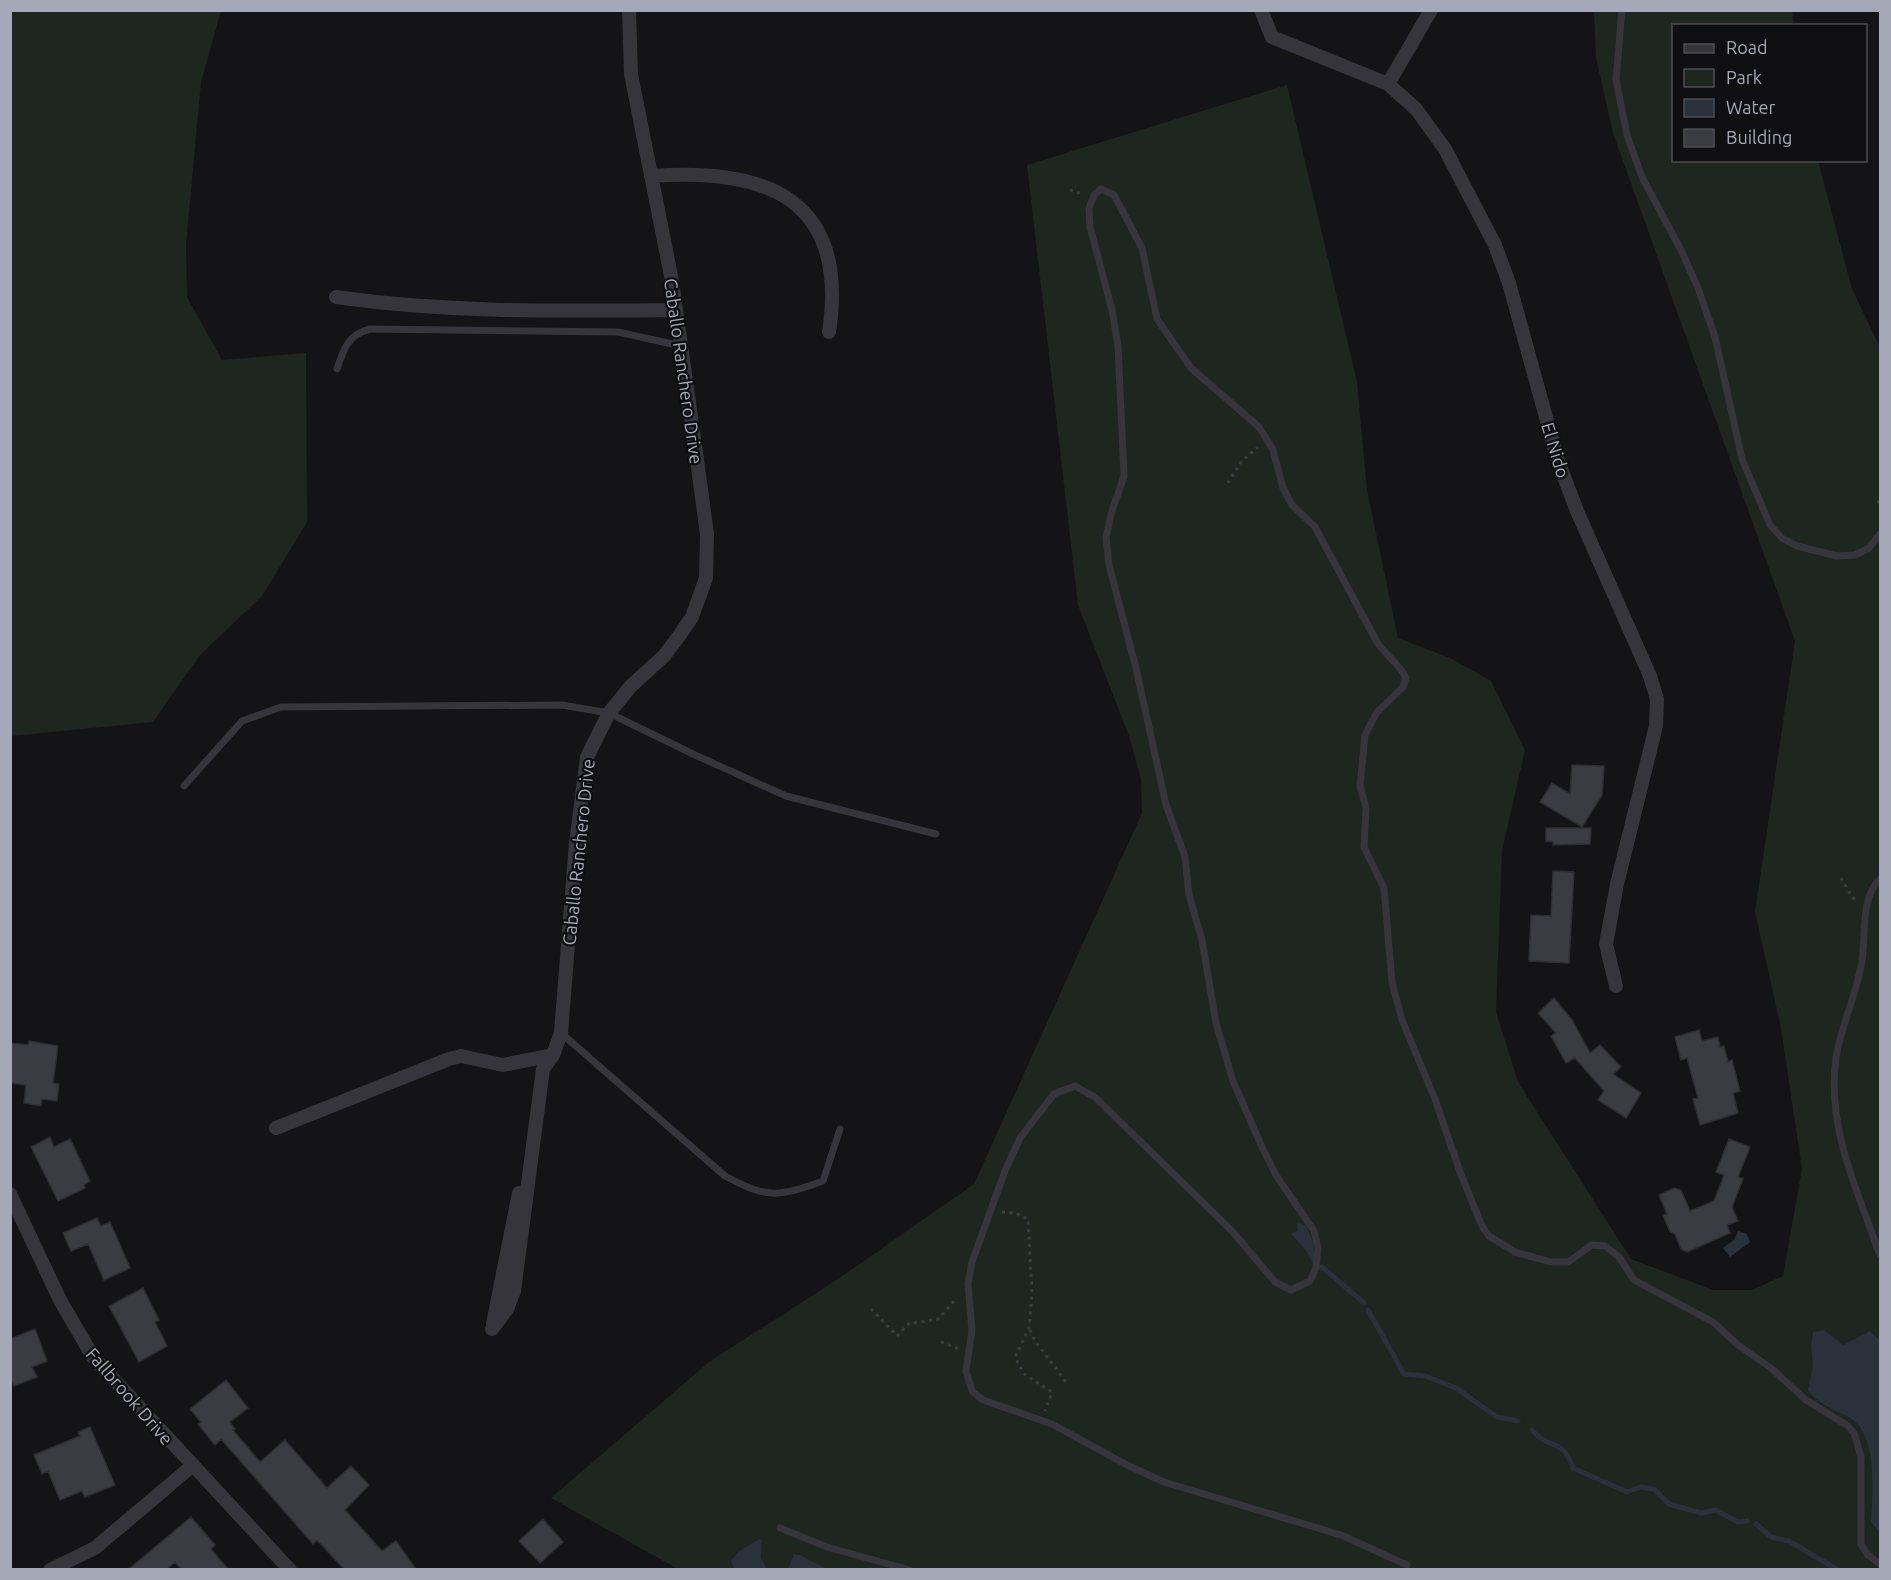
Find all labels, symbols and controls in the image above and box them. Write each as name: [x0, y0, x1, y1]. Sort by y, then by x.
legend: [1672, 24, 1867, 162]
text: Road: [1726, 37, 1768, 57]
text: Park: [1726, 67, 1762, 87]
text: Water: [1726, 97, 1776, 117]
text: Building: [1726, 127, 1792, 147]
street label: Caballo Ranchero Drive: [661, 277, 707, 465]
street label: El Nido: [1538, 420, 1574, 480]
street label: Caballo Ranchero Drive: [558, 758, 598, 946]
street label: Fallbrook Drive: [83, 1344, 177, 1448]

